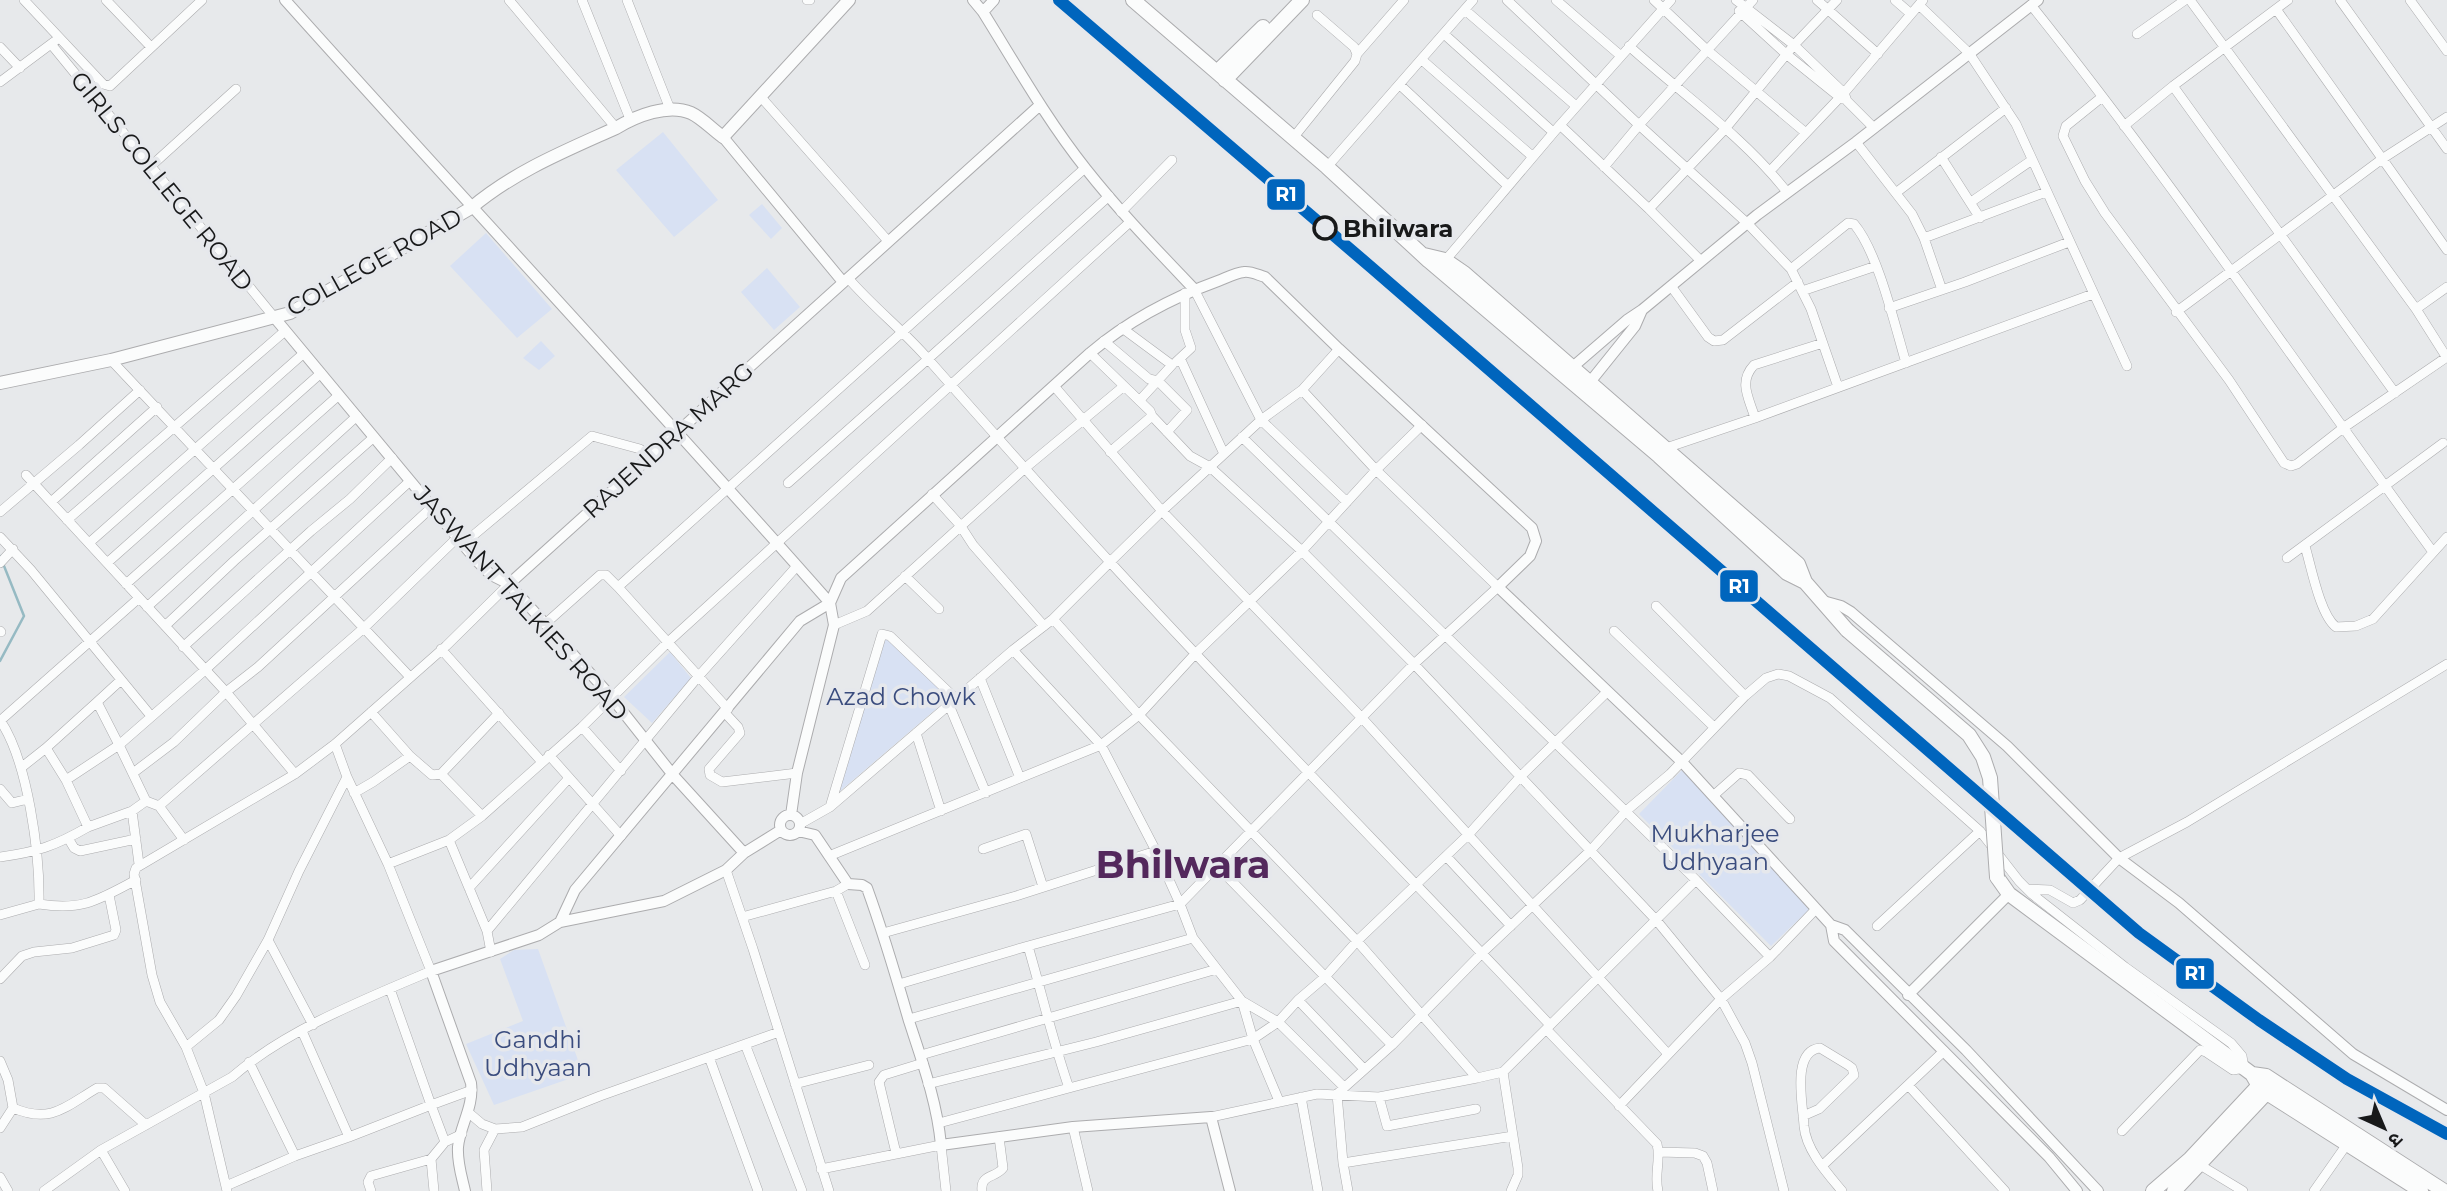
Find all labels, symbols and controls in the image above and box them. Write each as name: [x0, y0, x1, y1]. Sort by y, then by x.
street label: GIRLS COLLEGE ROAD: [65, 65, 259, 297]
line badge: R1: [1266, 178, 1306, 211]
text: R1: [1275, 183, 1297, 206]
street label: COLLEGE ROAD: [281, 202, 467, 322]
place label: Bhilwara: [1343, 214, 1453, 243]
marker: Bhilwara: [1313, 216, 1337, 240]
street label: RAJENDRA MARG: [577, 356, 759, 524]
street label: JASWANT TALKIES ROAD: [407, 479, 634, 726]
line badge: R1: [1719, 569, 1759, 603]
text: R1: [1728, 575, 1750, 598]
park label: Azad Chowk: [826, 682, 976, 711]
park label: Mukharjee Udhyaan: [1651, 819, 1779, 876]
district label: Bhilwara: [1096, 841, 1270, 888]
line badge: R1: [2175, 957, 2215, 990]
text: R1: [2184, 962, 2206, 985]
park label: Gandhi Udhyaan: [484, 1025, 592, 1082]
north arrow: [2349, 1093, 2419, 1163]
text: उ: [2383, 1128, 2407, 1153]

